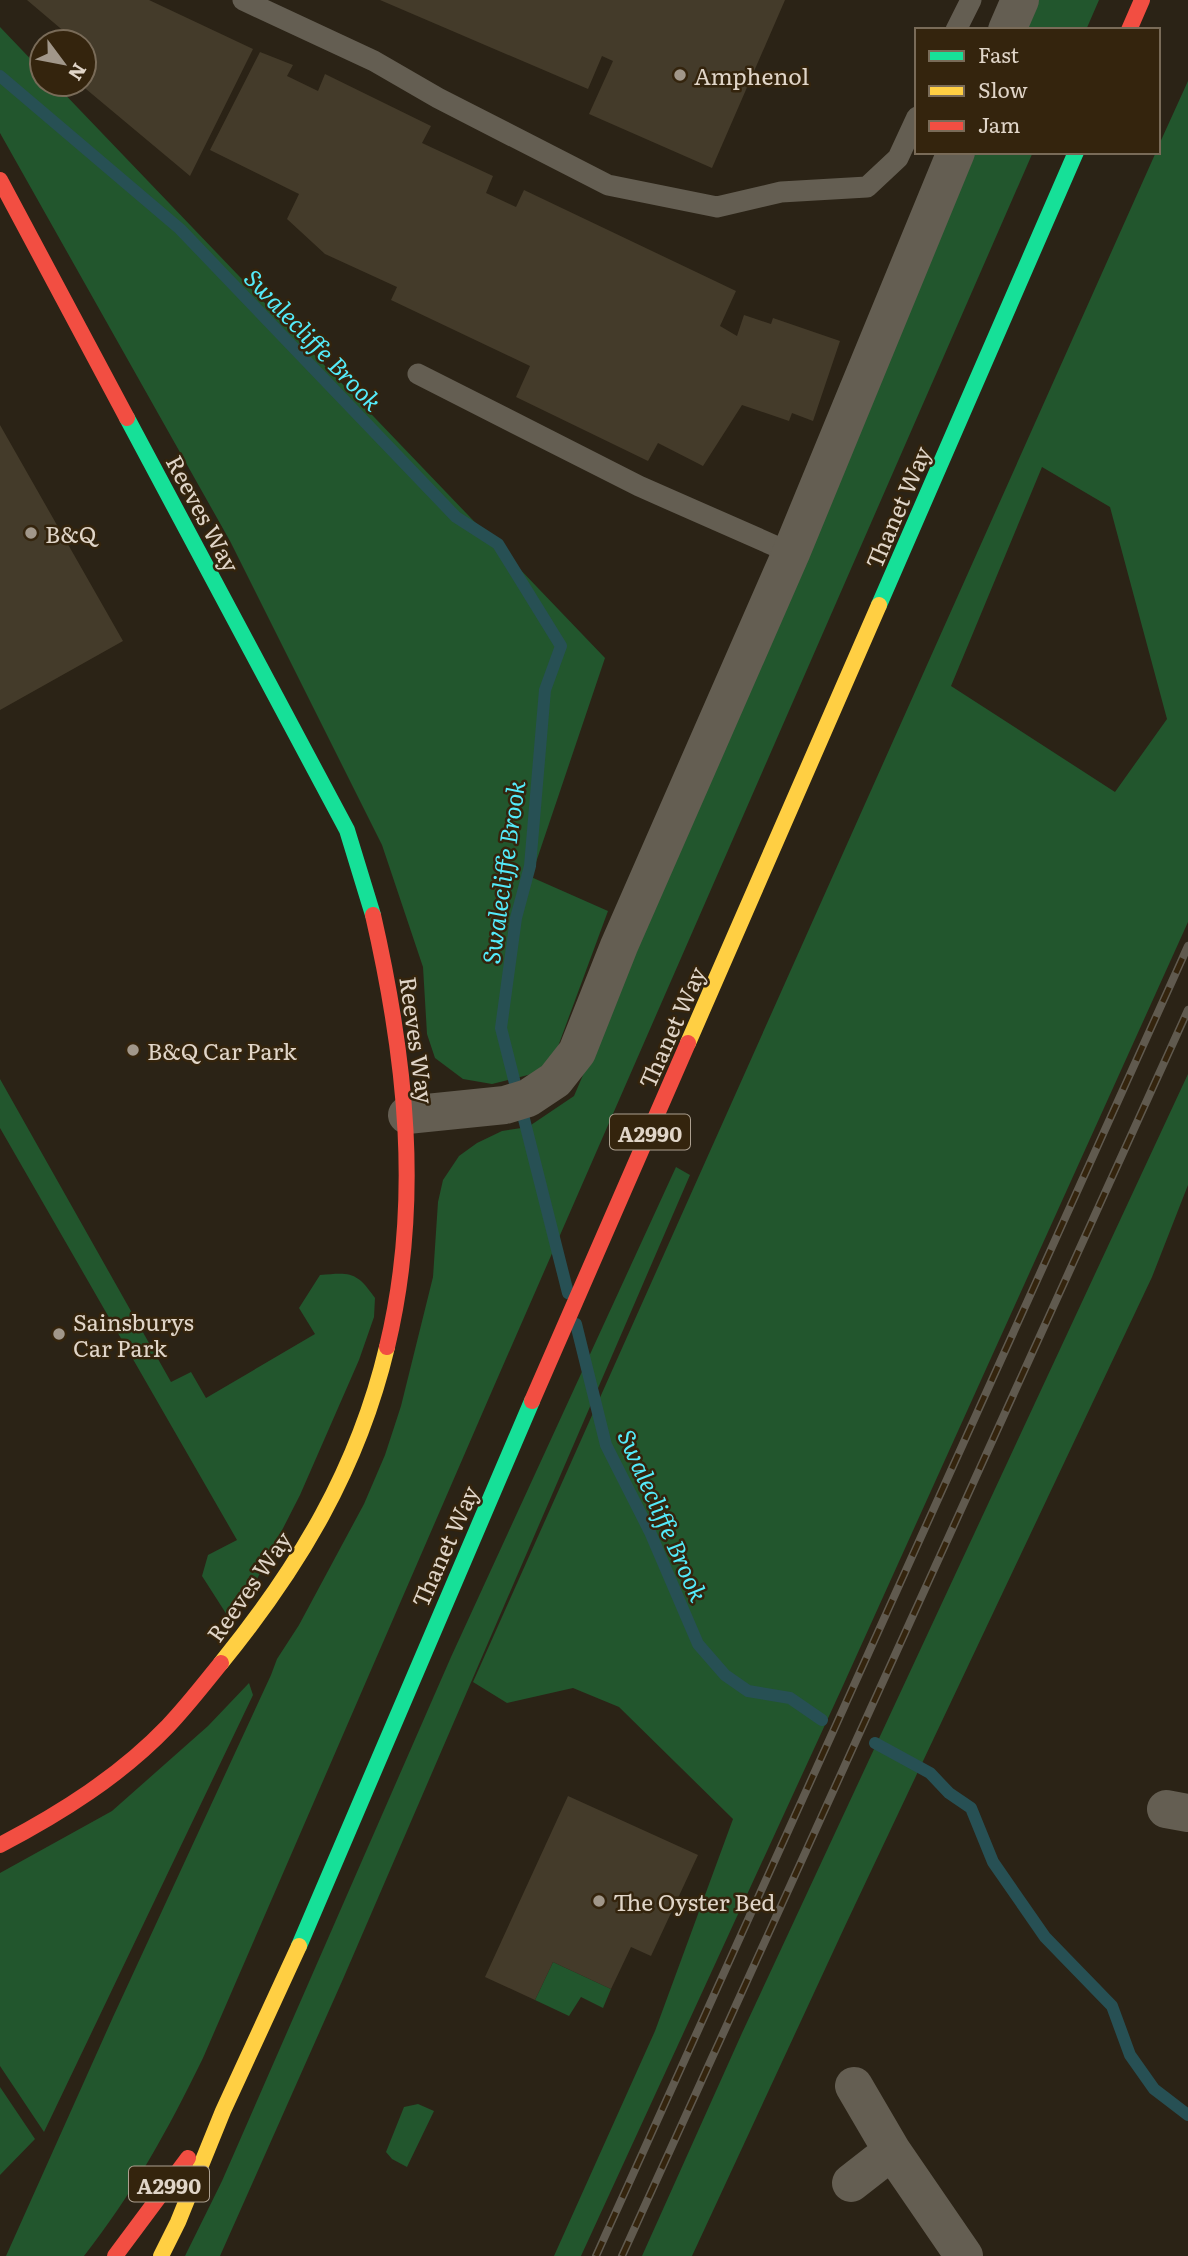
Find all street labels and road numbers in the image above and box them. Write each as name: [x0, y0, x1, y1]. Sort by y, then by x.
street label: Thanet Way: [856, 440, 938, 574]
street label: Reeves Way: [159, 448, 249, 578]
street label: Thanet Way: [629, 960, 713, 1093]
street label: Reeves Way: [392, 974, 444, 1107]
road number: A2990: [610, 1114, 690, 1150]
street label: Thanet Way: [402, 1479, 486, 1612]
street label: Reeves Way: [197, 1523, 299, 1648]
road number: A2990: [129, 2166, 209, 2202]

